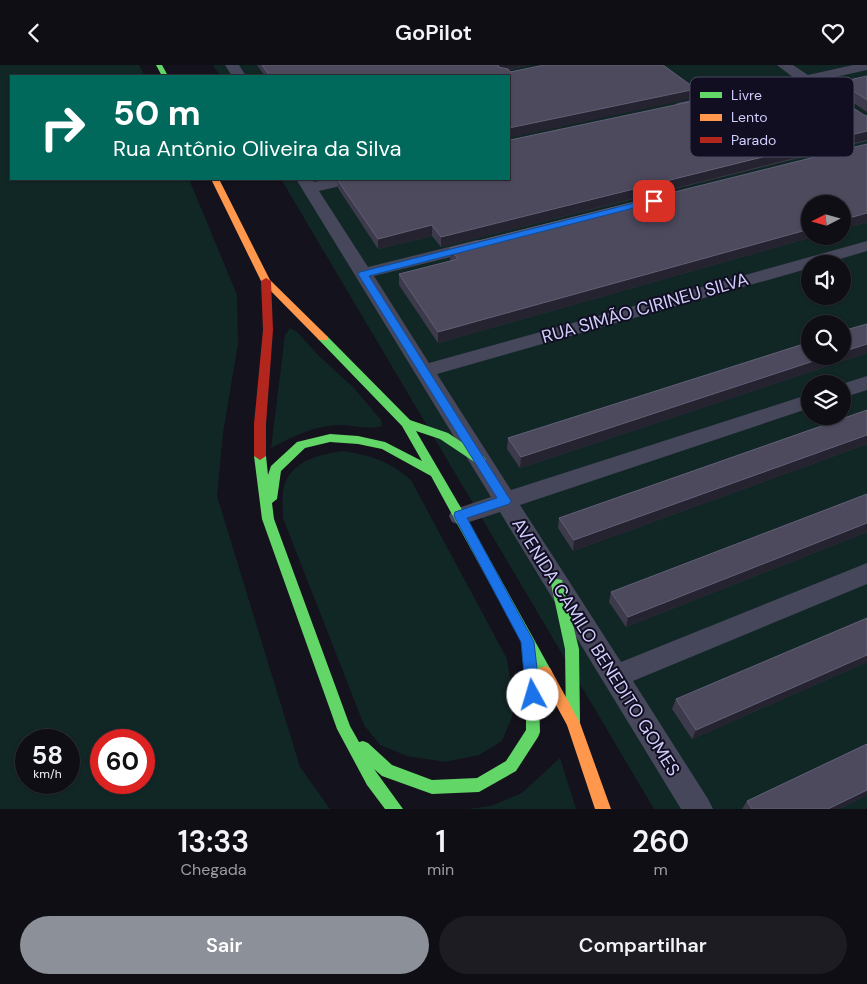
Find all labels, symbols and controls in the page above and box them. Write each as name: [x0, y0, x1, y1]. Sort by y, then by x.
text: GoPilot: [395, 18, 472, 47]
icon: back: [20, 19, 48, 47]
icon: heart: [819, 19, 847, 47]
legend: [690, 77, 854, 157]
text: Livre: [731, 86, 762, 104]
text: 50 m: [113, 90, 201, 136]
icon: right: [30, 95, 95, 160]
text: Lento: [731, 108, 768, 126]
text: Parado: [731, 131, 776, 149]
text: Rua Antônio Oliveira da Silva: [113, 134, 401, 163]
pin: [633, 180, 675, 222]
icon: arrive: [640, 187, 668, 215]
north arrow: [801, 195, 851, 245]
map controls: [801, 195, 851, 425]
button: sound: [801, 255, 851, 305]
street label: RUA SIMÃO CIRINEU SILVA: [539, 267, 751, 349]
button: search: [801, 315, 851, 365]
button: layers: [801, 375, 851, 425]
street label: AVENIDA CAMILO BENEDITO GOMES: [506, 513, 686, 781]
position arrow: [506, 668, 558, 720]
speed limit sign: 60: [90, 729, 155, 794]
text: 58: [32, 739, 63, 772]
text: km/h: [33, 766, 62, 782]
text: 13:33: [178, 822, 249, 861]
text: 1: [435, 822, 446, 861]
text: 260: [632, 822, 689, 861]
text: Chegada: [180, 859, 247, 880]
text: min: [427, 859, 454, 880]
text: m: [654, 859, 668, 880]
button: Sair: [20, 916, 429, 974]
button: Compartilhar: [439, 916, 847, 974]

